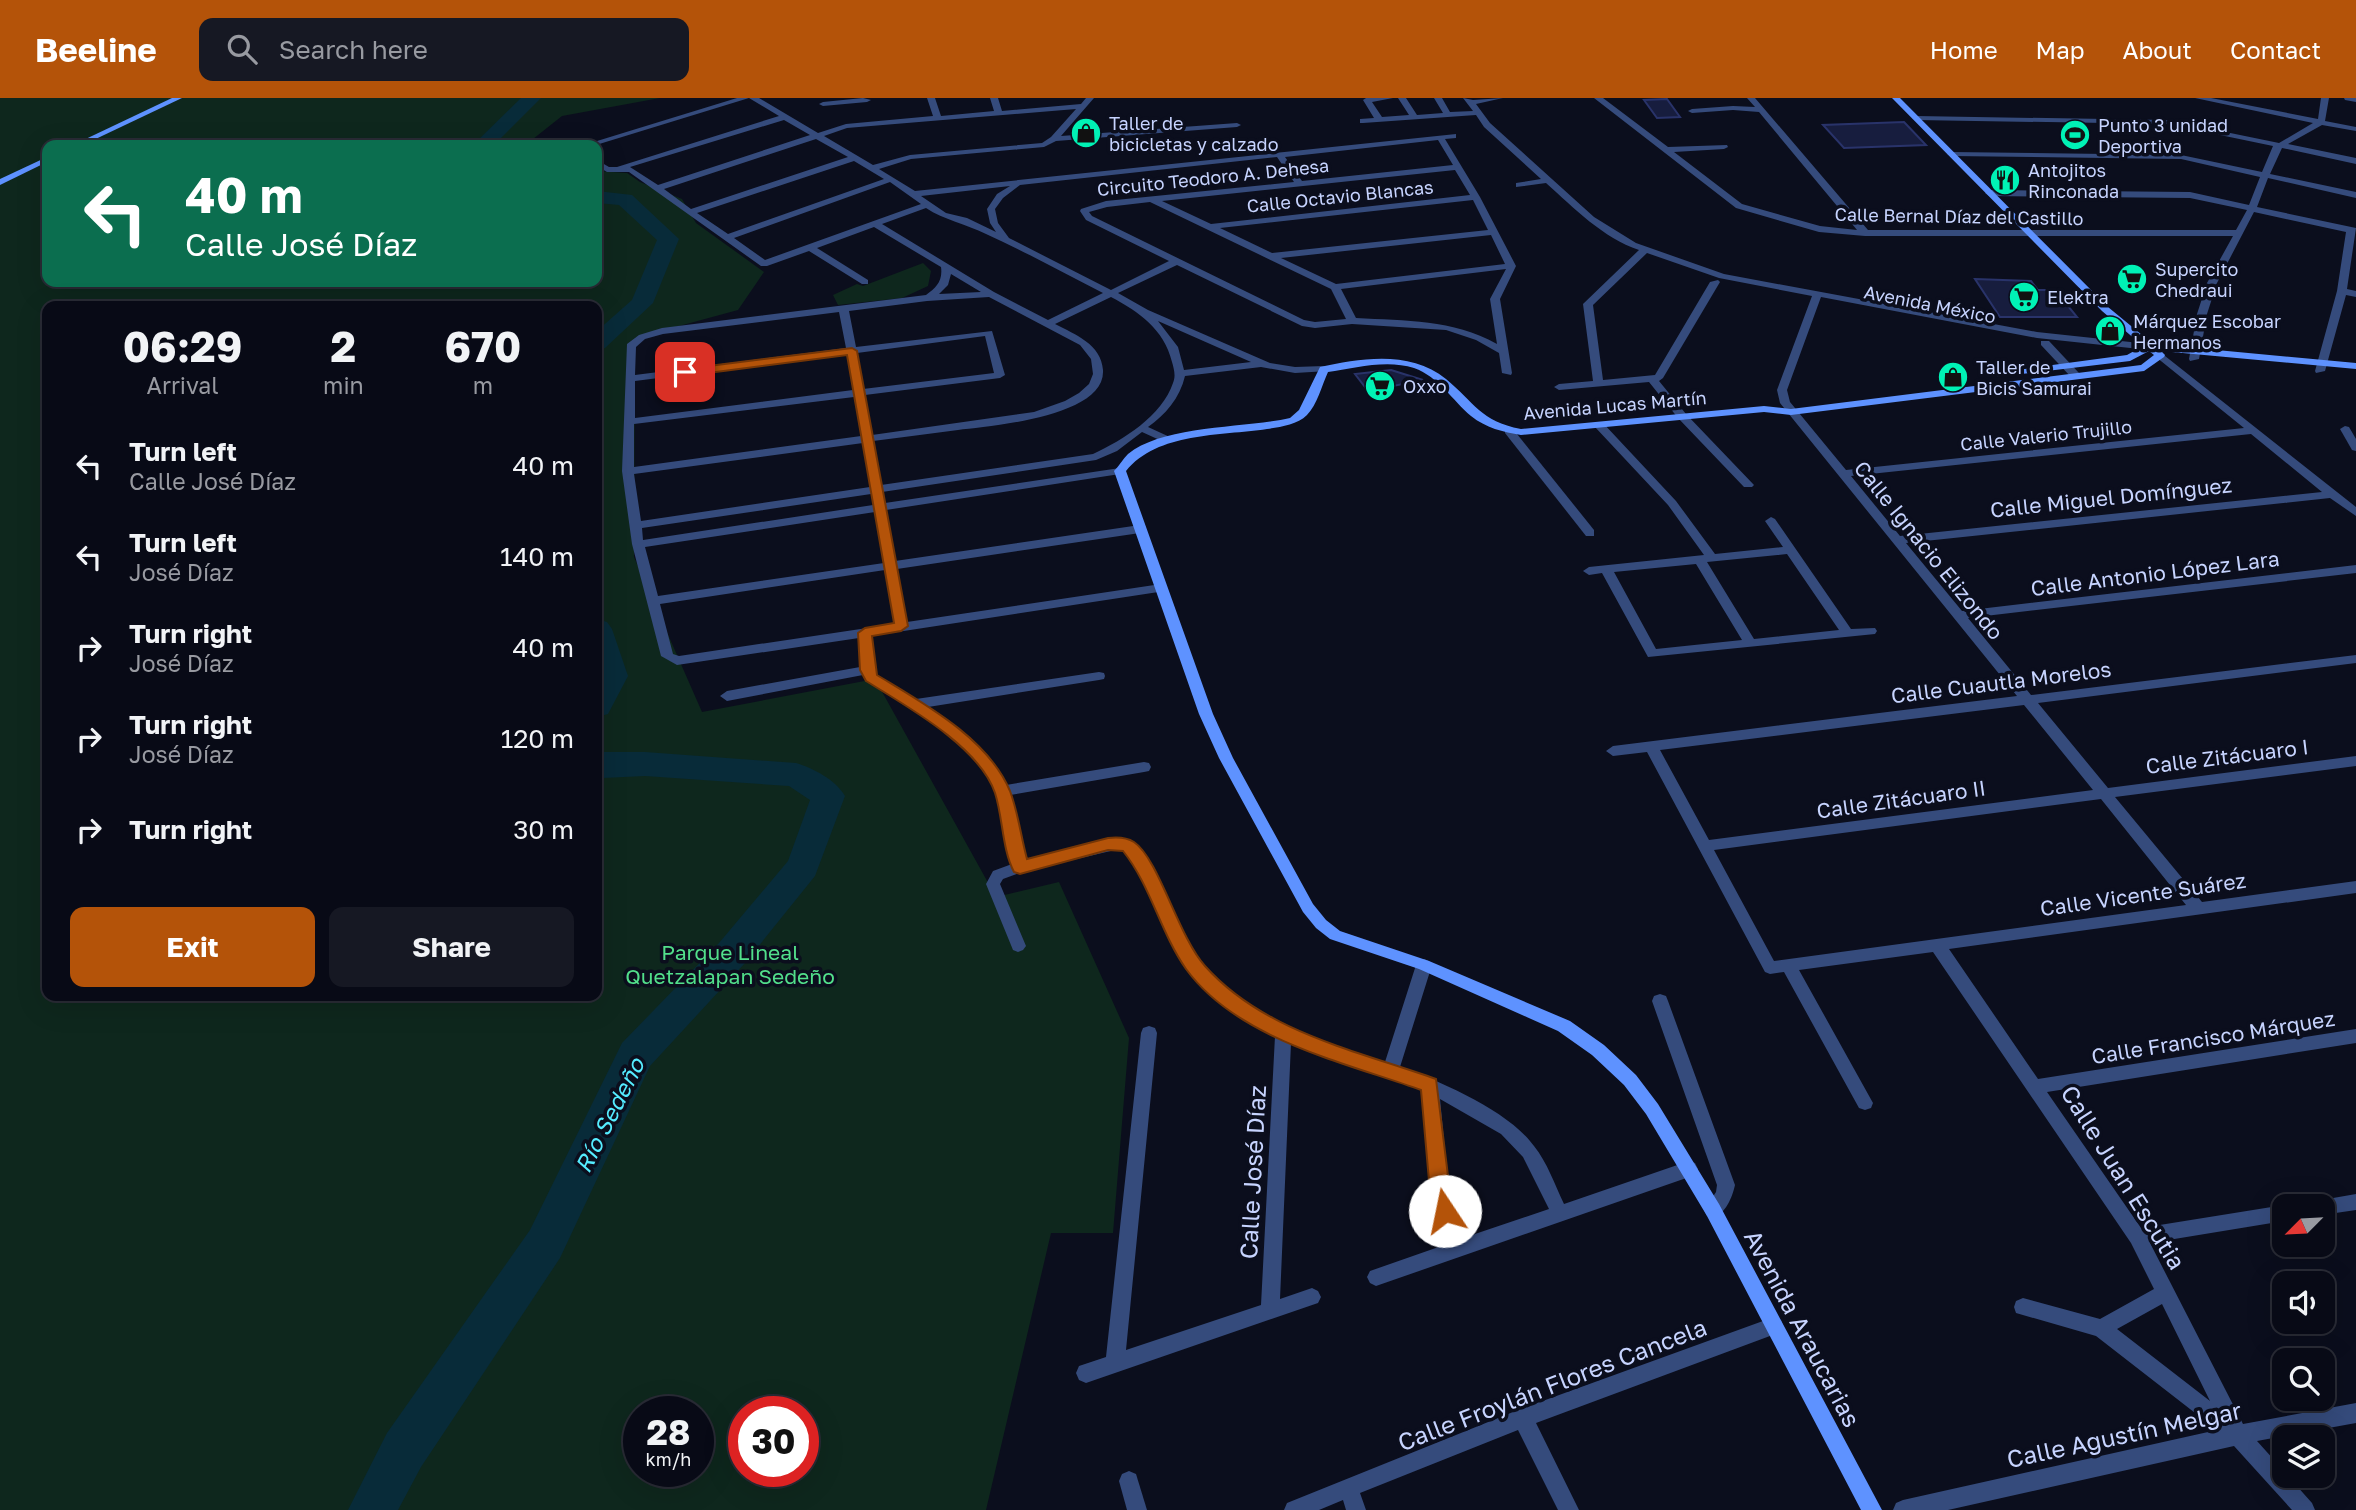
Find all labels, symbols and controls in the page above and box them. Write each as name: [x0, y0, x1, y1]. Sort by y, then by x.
search box: [199, 18, 689, 81]
text: Beeline: [35, 30, 157, 69]
icon: search: [223, 30, 261, 68]
text: Search here: [279, 34, 428, 65]
text: Home: [1930, 35, 1998, 64]
text: Map: [2036, 35, 2085, 64]
text: About: [2123, 35, 2192, 64]
text: Contact: [2230, 35, 2321, 64]
place label: Taller de bicicletas y calzado: [1109, 112, 1279, 155]
place label: Punto 3 unidad Deportiva: [2098, 114, 2228, 157]
shop icon: Taller de bicicletas y calzado: [1069, 116, 1103, 150]
sports icon: Punto 3 unidad Deportiva: [2058, 118, 2092, 152]
street label: Circuito Teodoro A. Dehesa: [1096, 154, 1330, 200]
place label: Antojitos Rinconada: [2028, 159, 2119, 202]
restaurant icon: Antojitos Rinconada: [1988, 163, 2022, 197]
text: 40 m: [185, 165, 303, 224]
icon: left: [70, 168, 161, 259]
street label: Calle Octavio Blancas: [1246, 175, 1434, 217]
street label: Calle Bernal Díaz del Castillo: [1834, 203, 2084, 229]
text: Calle José Díaz: [185, 225, 417, 263]
place label: Supercito Chedraui: [2155, 258, 2238, 301]
supermarket icon: Supercito Chedraui: [2115, 262, 2149, 296]
street label: Avenida México: [1862, 280, 1998, 328]
supermarket icon: Elektra: [2007, 280, 2041, 314]
place label: Elektra: [2047, 286, 2109, 308]
place label: Márquez Escobar Hermanos: [2133, 310, 2281, 353]
shop icon: Márquez Escobar Hermanos: [2093, 314, 2127, 348]
text: 06:29: [123, 321, 242, 371]
text: 2: [331, 321, 356, 371]
text: 670: [444, 321, 521, 371]
pin: [655, 342, 715, 402]
icon: arrive: [666, 353, 704, 391]
place label: Taller de Bicis Samurai: [1976, 356, 2092, 399]
shop icon: Taller de Bicis Samurai: [1936, 360, 1970, 394]
supermarket icon: Oxxo: [1363, 369, 1397, 403]
text: Arrival: [147, 371, 219, 399]
text: min: [323, 371, 364, 399]
text: m: [473, 371, 493, 399]
place label: Oxxo: [1403, 375, 1447, 397]
street label: Avenida Lucas Martín: [1523, 386, 1707, 424]
street label: Calle Valerio Trujillo: [1959, 415, 2133, 455]
text: Turn left: [129, 436, 237, 467]
icon: left: [70, 447, 108, 485]
text: 40 m: [513, 450, 574, 481]
street label: Calle Ignacio Elizondo: [1849, 455, 2009, 645]
text: Calle José Díaz: [129, 467, 296, 495]
street label: Calle Miguel Domínguez: [1989, 471, 2233, 523]
text: Turn left: [129, 527, 237, 558]
icon: left: [70, 538, 108, 576]
text: 140 m: [500, 541, 574, 572]
street label: Calle Antonio López Lara: [2029, 545, 2281, 601]
text: José Díaz: [129, 558, 234, 586]
text: Turn right: [129, 618, 252, 649]
icon: right: [70, 629, 108, 667]
text: 40 m: [513, 632, 574, 663]
text: José Díaz: [129, 649, 234, 677]
street label: Calle Cuautla Morelos: [1889, 656, 2113, 708]
text: Turn right: [129, 709, 252, 740]
icon: right: [70, 720, 108, 758]
text: 120 m: [501, 723, 574, 754]
street label: Calle Zitácuaro I: [2144, 733, 2310, 779]
text: José Díaz: [129, 740, 234, 768]
street label: Calle Zitácuaro II: [1815, 774, 1987, 824]
icon: right: [70, 811, 108, 849]
text: Turn right: [129, 814, 252, 845]
text: 30 m: [513, 814, 574, 845]
street label: Calle Vicente Suárez: [2038, 867, 2248, 921]
button: Exit: [70, 907, 315, 987]
button: Share: [329, 907, 574, 987]
park label: Parque Lineal Quetzalapan Sedeño: [625, 939, 835, 989]
street label: Calle Francisco Márquez: [2089, 1005, 2337, 1069]
water label: Río Sedeño: [568, 1052, 650, 1177]
street label: Calle Juan Escutia: [2056, 1080, 2192, 1274]
street label: Calle José Díaz: [1233, 1084, 1271, 1260]
position arrow: [1408, 1174, 1482, 1248]
north arrow: [2272, 1194, 2334, 1256]
map controls: [2272, 1194, 2335, 1488]
street label: Avenida Araucarias: [1739, 1224, 1867, 1432]
button: sound: [2272, 1271, 2335, 1334]
street label: Calle Froylán Flores Cancela: [1393, 1312, 1711, 1456]
button: search: [2272, 1348, 2335, 1411]
street label: Calle Agustín Melgar: [2004, 1395, 2244, 1473]
speed limit sign: 30: [728, 1396, 819, 1487]
text: 28: [647, 1411, 690, 1453]
button: layers: [2272, 1425, 2335, 1488]
text: km/h: [646, 1448, 691, 1470]

